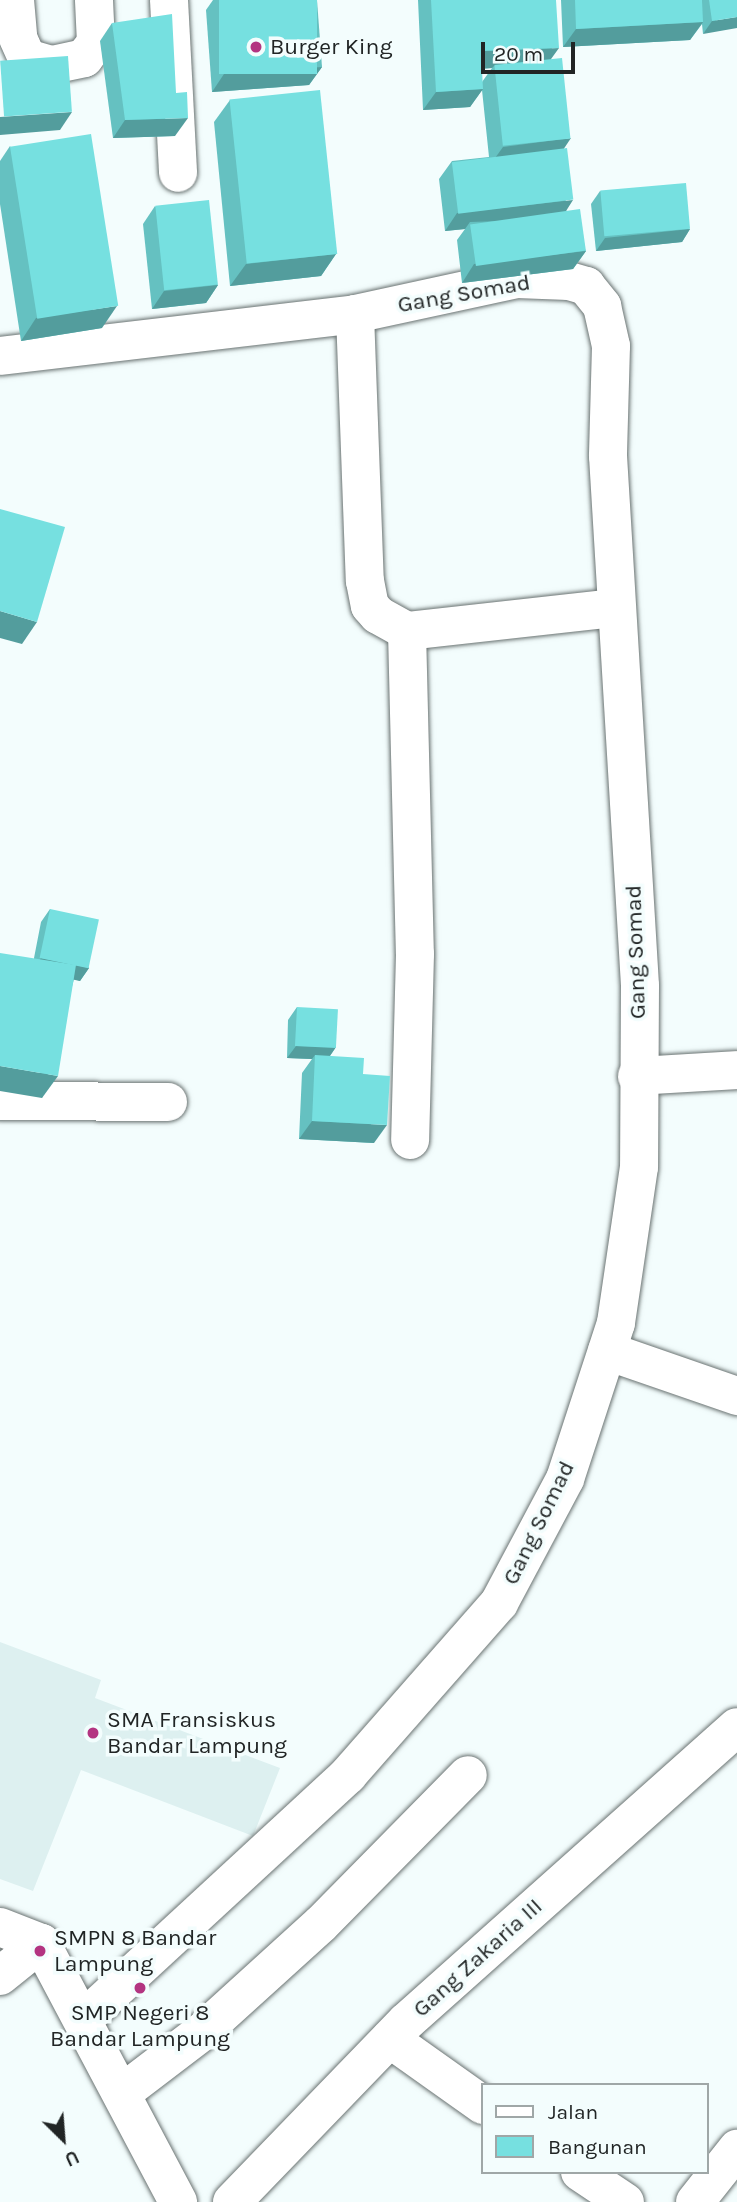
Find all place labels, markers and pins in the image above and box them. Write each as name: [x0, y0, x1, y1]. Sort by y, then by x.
place label: Burger King: [270, 33, 392, 61]
marker: Burger King: [248, 39, 264, 55]
place label: SMA Fransiskus Bandar Lampung: [107, 1706, 287, 1760]
marker: SMA Fransiskus Bandar Lampung: [85, 1725, 101, 1741]
place label: SMPN 8 Bandar Lampung: [54, 1924, 216, 1978]
marker: SMPN 8 Bandar Lampung: [32, 1943, 48, 1959]
marker: SMP Negeri 8 Bandar Lampung: [132, 1980, 148, 1996]
place label: SMP Negeri 8 Bandar Lampung: [50, 1999, 230, 2053]

